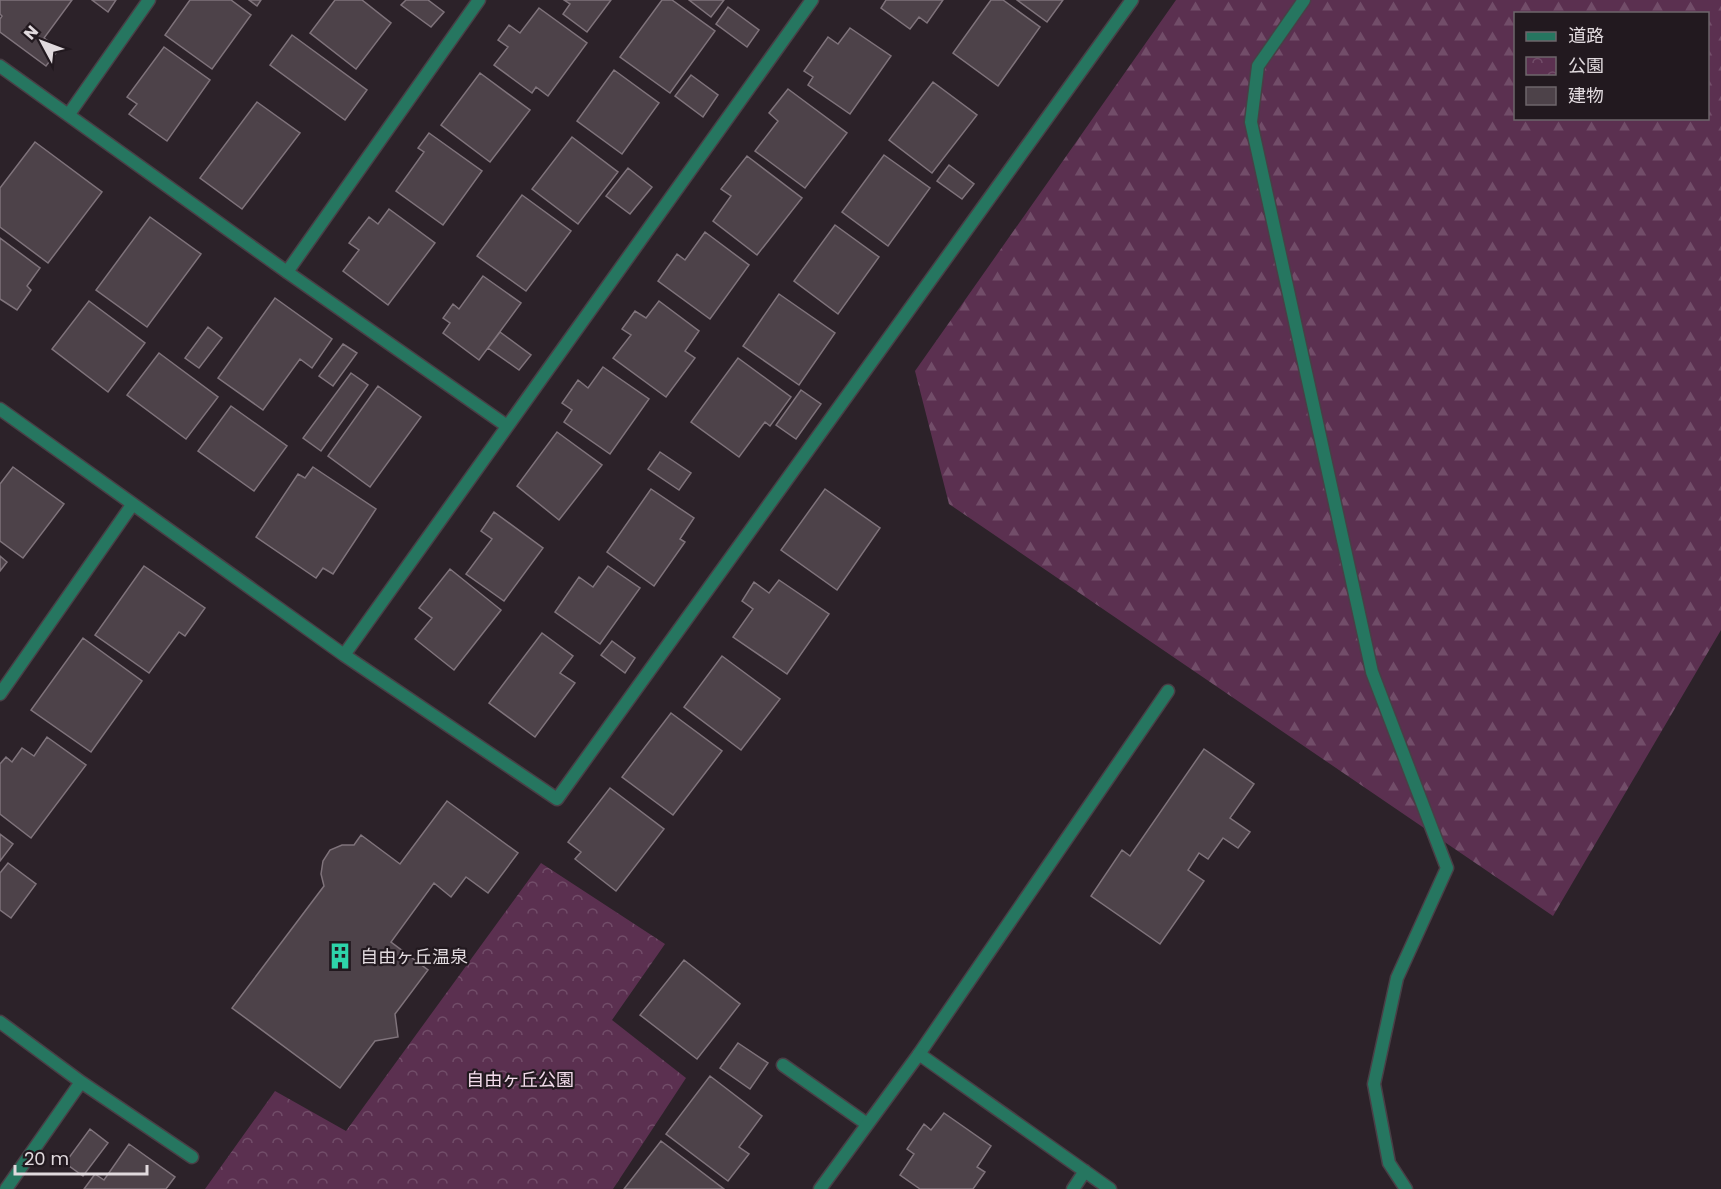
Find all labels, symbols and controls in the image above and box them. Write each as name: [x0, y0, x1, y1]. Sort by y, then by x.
north arrow: [12, 12, 72, 72]
legend: [1514, 12, 1709, 120]
text: N: [18, 20, 44, 45]
text: 道路: [1568, 23, 1604, 48]
text: 公園: [1568, 53, 1604, 78]
text: 建物: [1568, 83, 1604, 108]
building icon: 自由ヶ丘温泉: [325, 941, 355, 971]
place label: 自由ヶ丘温泉: [360, 944, 468, 969]
park label: 自由ヶ丘公園: [466, 1067, 574, 1092]
scale bar: [15, 1138, 147, 1176]
text: 20 m: [24, 1146, 69, 1171]

